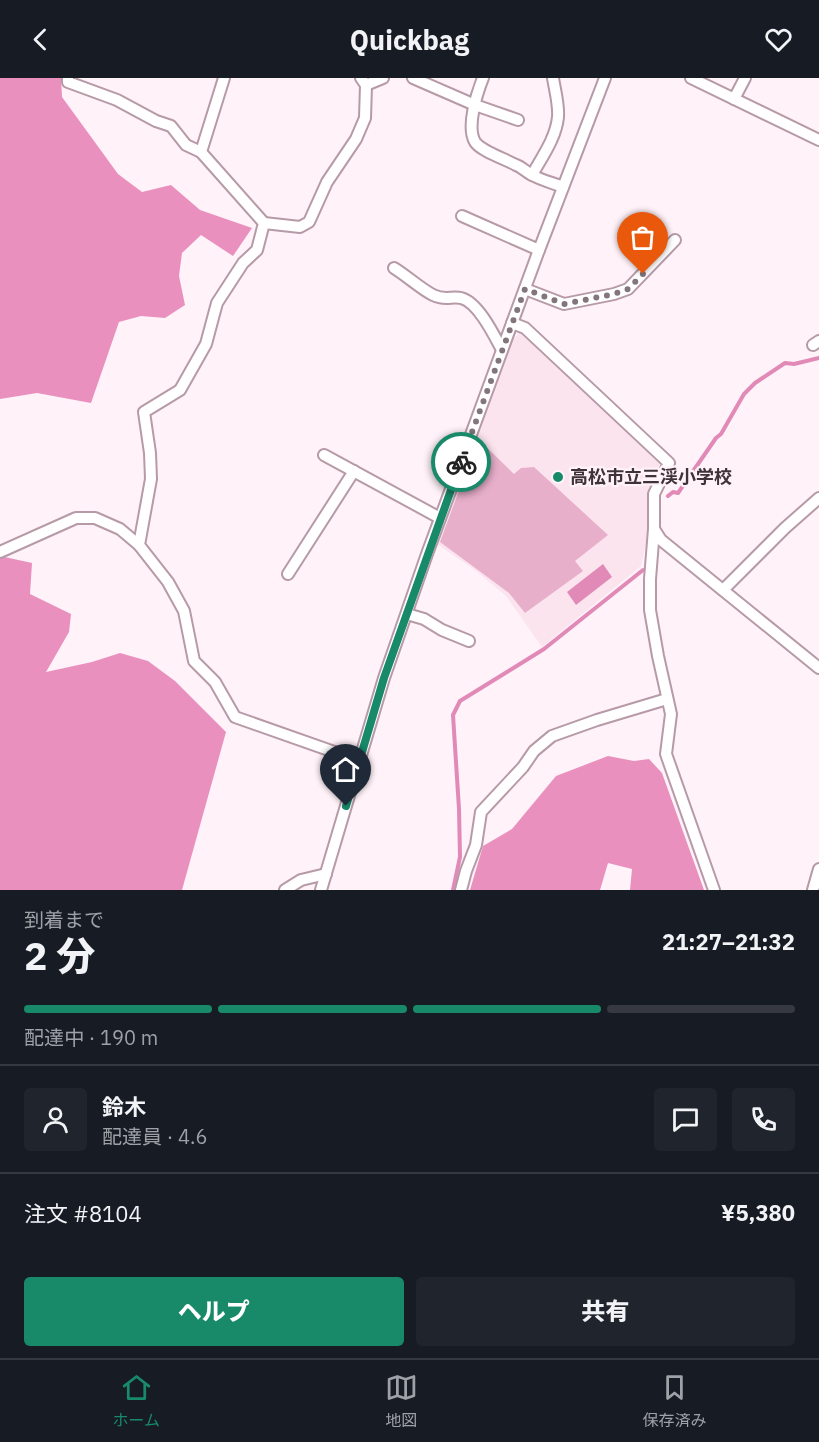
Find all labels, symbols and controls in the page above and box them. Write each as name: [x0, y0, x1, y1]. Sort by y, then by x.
text: Quickbag: [350, 22, 469, 57]
icon: back: [24, 23, 57, 56]
icon: heart: [762, 23, 795, 56]
pin: [617, 212, 668, 274]
icon: bag: [626, 221, 659, 254]
courier: [431, 432, 491, 492]
icon: bike: [445, 446, 478, 479]
place label: 高松市立三渓小学校: [570, 465, 732, 488]
marker: 高松市立三渓小学校: [551, 470, 565, 484]
pin: [320, 744, 371, 806]
icon: home: [329, 753, 362, 786]
text: 到着まで: [24, 906, 104, 933]
text: 21:27–21:32: [662, 927, 795, 956]
text: 2 分: [24, 930, 96, 981]
text: 配達中 · 190 m: [24, 1024, 158, 1051]
button: person: [24, 1088, 87, 1151]
button: chat: [654, 1088, 717, 1151]
button: phone: [732, 1088, 795, 1151]
text: 鈴木: [102, 1092, 146, 1121]
text: 配達員 · 4.6: [102, 1123, 207, 1150]
text: ¥5,380: [721, 1198, 795, 1227]
text: 注文 #8104: [24, 1199, 142, 1228]
button: ヘルプ: [24, 1277, 404, 1346]
button: 共有: [416, 1277, 795, 1346]
tab: ホーム: [112, 1371, 160, 1431]
tab: 地図: [385, 1371, 418, 1431]
tab: 保存済み: [643, 1371, 707, 1431]

